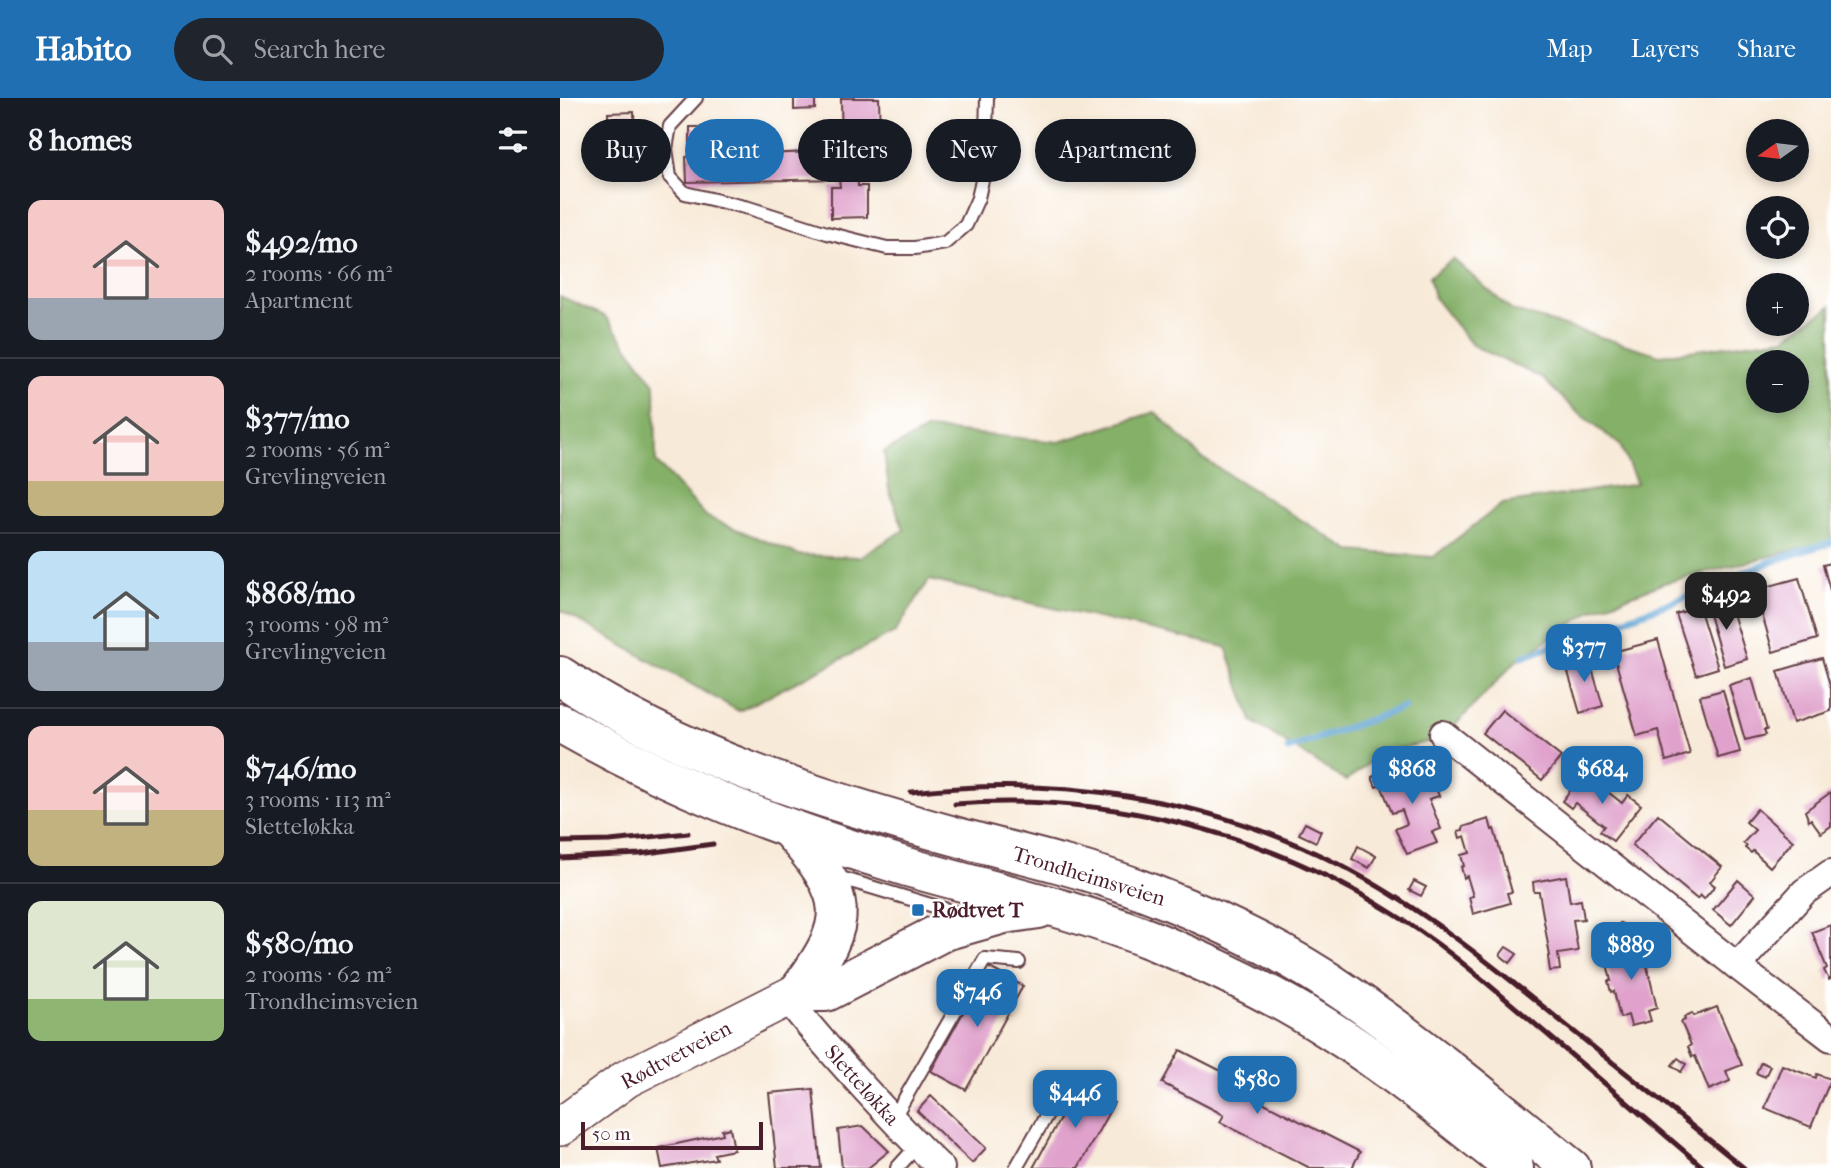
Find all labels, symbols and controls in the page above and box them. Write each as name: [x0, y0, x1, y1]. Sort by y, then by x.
search box: [174, 18, 664, 81]
text: Habito: [35, 30, 132, 69]
icon: search: [198, 30, 236, 68]
text: Search here: [254, 34, 385, 65]
text: Map: [1547, 35, 1593, 63]
text: Layers: [1631, 35, 1699, 63]
text: Share: [1737, 35, 1796, 63]
chip: Buy: [581, 119, 671, 182]
chip: Rent: [685, 119, 784, 182]
chip: Filters: [798, 119, 912, 182]
chip: New: [926, 119, 1021, 182]
chip: Apartment: [1035, 119, 1196, 182]
north arrow: [1746, 119, 1810, 182]
map controls: [1746, 119, 1809, 413]
icon: filters: [494, 121, 532, 159]
text: 8 homes: [28, 123, 132, 158]
button: locate: [1746, 196, 1809, 259]
text: $492/mo: [245, 225, 358, 260]
icon: home: [84, 228, 168, 312]
text: 2 rooms · 66 m²: [245, 260, 392, 287]
button: +: [1746, 273, 1809, 336]
text: Apartment: [245, 287, 353, 314]
button: −: [1746, 350, 1809, 413]
text: $377/mo: [245, 401, 350, 436]
icon: home: [84, 404, 168, 488]
text: 2 rooms · 56 m²: [245, 436, 390, 463]
text: Grevlingveien: [245, 463, 386, 490]
pin: $492: [1685, 573, 1767, 632]
text: $868/mo: [245, 576, 355, 611]
icon: home: [84, 579, 168, 663]
text: $492: [1701, 581, 1751, 608]
text: 3 rooms · 98 m²: [245, 611, 389, 638]
pin: $377: [1543, 624, 1625, 684]
text: $377: [1562, 633, 1606, 660]
text: Grevlingveien: [245, 638, 386, 665]
pin: $868: [1371, 746, 1453, 806]
pin: $684: [1561, 746, 1643, 806]
text: $746/mo: [245, 751, 356, 786]
icon: home: [84, 754, 168, 838]
text: $868: [1388, 755, 1436, 782]
text: $684: [1577, 755, 1627, 782]
text: 3 rooms · 113 m²: [245, 786, 391, 813]
text: Sletteløkka: [245, 813, 354, 840]
street label: Trondheimsveien: [1010, 841, 1168, 911]
place label: Rødtvet T: [932, 898, 1024, 922]
marker: Rødtvet T: [910, 902, 926, 918]
pin: $889: [1590, 922, 1672, 982]
text: $580/mo: [245, 926, 353, 961]
icon: home: [84, 929, 168, 1013]
text: $889: [1607, 931, 1655, 958]
text: 2 rooms · 62 m²: [245, 961, 392, 988]
pin: $746: [936, 970, 1018, 1029]
text: $746: [952, 978, 1002, 1005]
text: Trondheimsveien: [245, 988, 418, 1015]
street label: Rødtvetveien: [617, 1016, 735, 1094]
street label: Sletteløkka: [820, 1040, 904, 1130]
pin: $580: [1216, 1056, 1298, 1116]
text: $580: [1234, 1065, 1280, 1092]
pin: $446: [1034, 1070, 1116, 1130]
text: $446: [1049, 1079, 1101, 1106]
scale bar: [581, 1119, 763, 1151]
text: 50 m: [592, 1123, 631, 1145]

